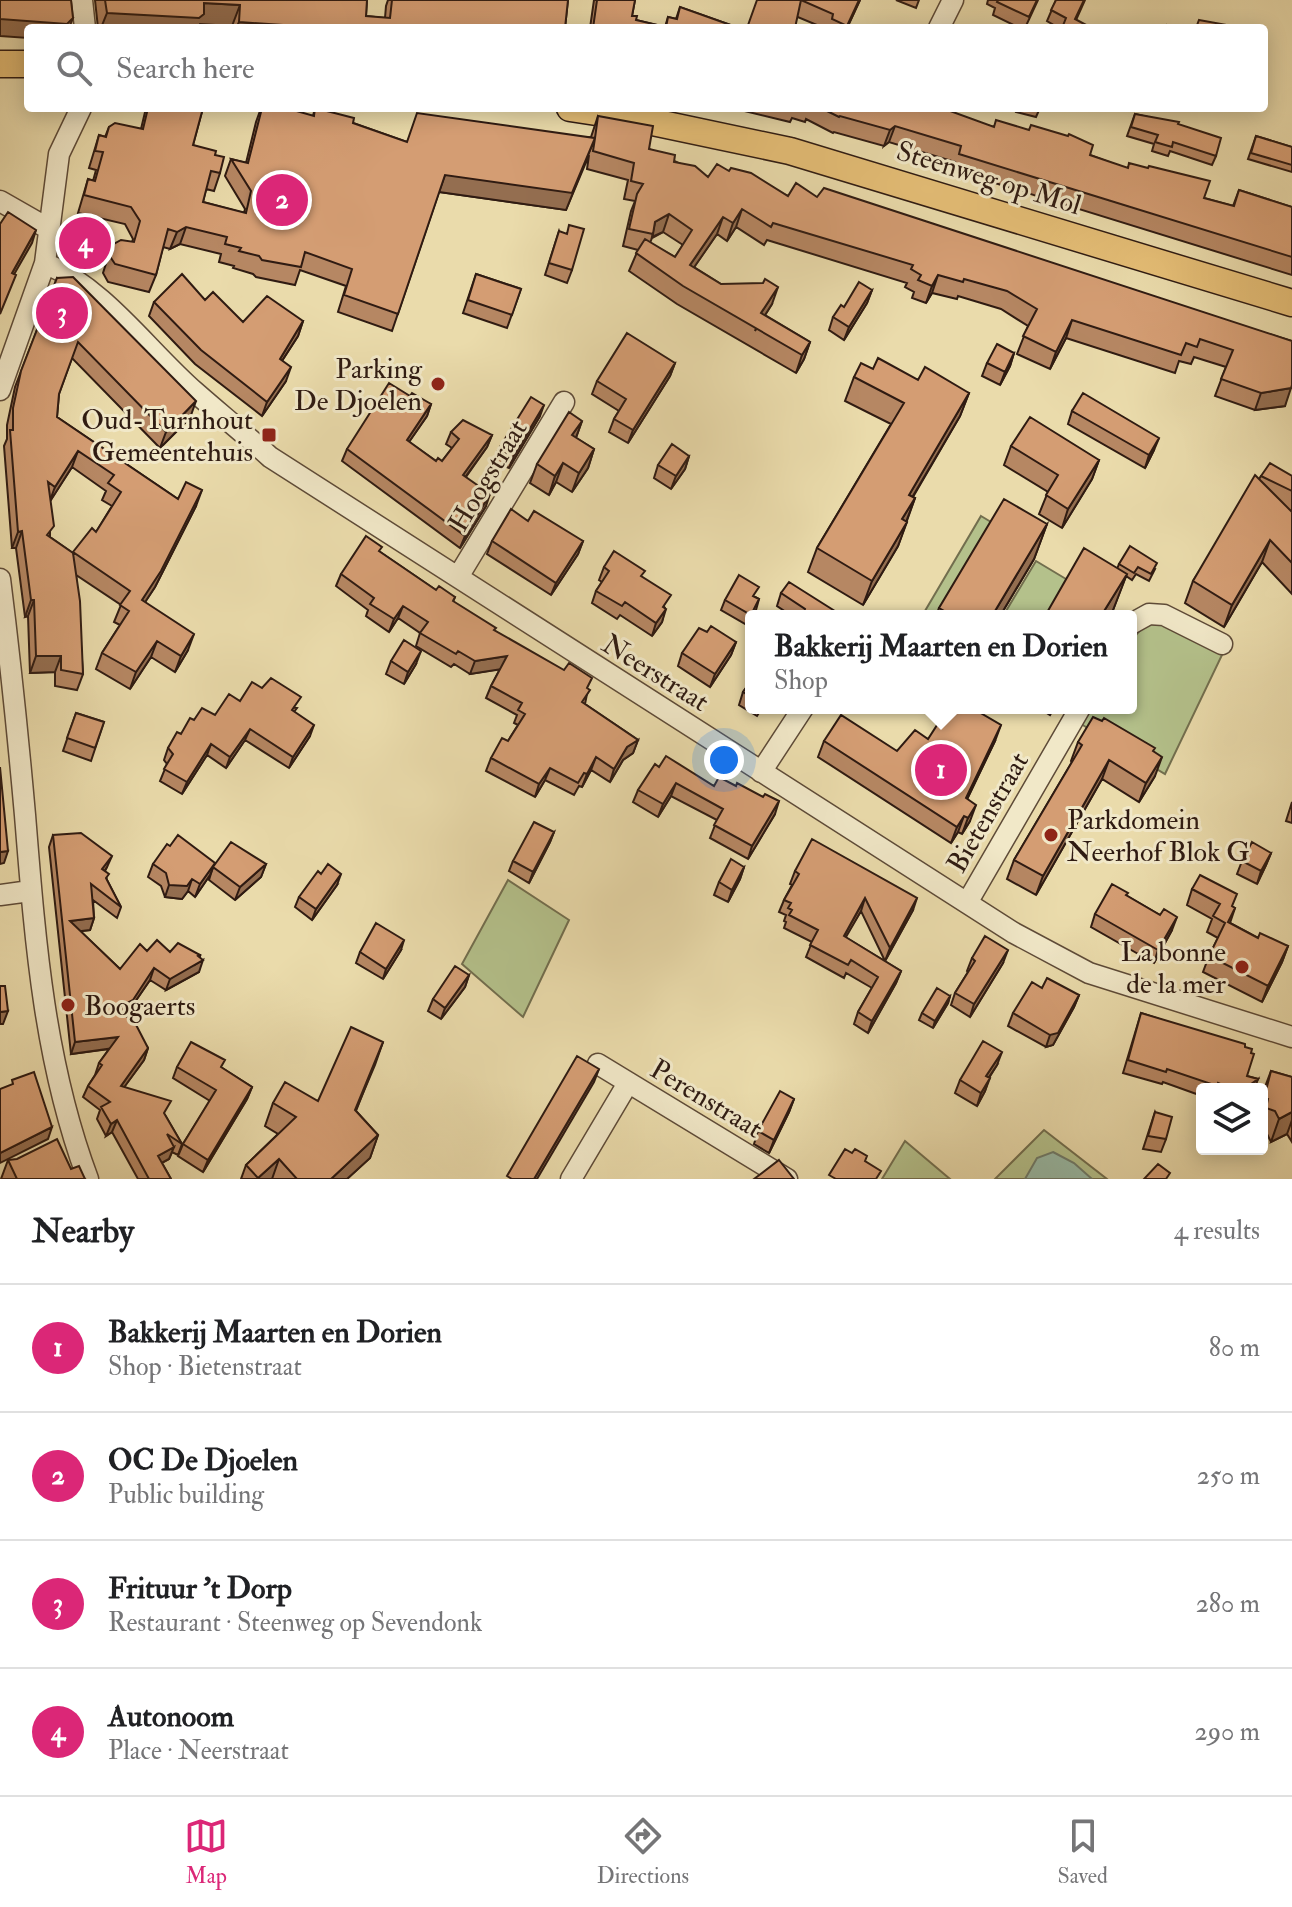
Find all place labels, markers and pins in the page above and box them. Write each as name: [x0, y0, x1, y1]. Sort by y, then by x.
pin: 2: [256, 170, 308, 230]
pin: 4: [59, 213, 111, 273]
pin: 3: [36, 283, 88, 343]
place label: Parking De Djoelen: [294, 352, 423, 419]
marker: Parking De Djoelen: [429, 375, 447, 393]
place label: Oud-Turnhout Gemeentehuis: [81, 403, 253, 470]
marker: Oud-Turnhout Gemeentehuis: [260, 426, 278, 444]
pin: 1: [915, 740, 967, 800]
place label: Parkdomein Neerhof Blok G: [1067, 803, 1250, 870]
marker: Parkdomein Neerhof Blok G: [1042, 826, 1060, 844]
place label: La bonne de la mer: [1121, 935, 1227, 1002]
marker: La bonne de la mer: [1233, 958, 1251, 976]
place label: Boogaerts: [84, 989, 195, 1024]
marker: Boogaerts: [59, 996, 77, 1014]

